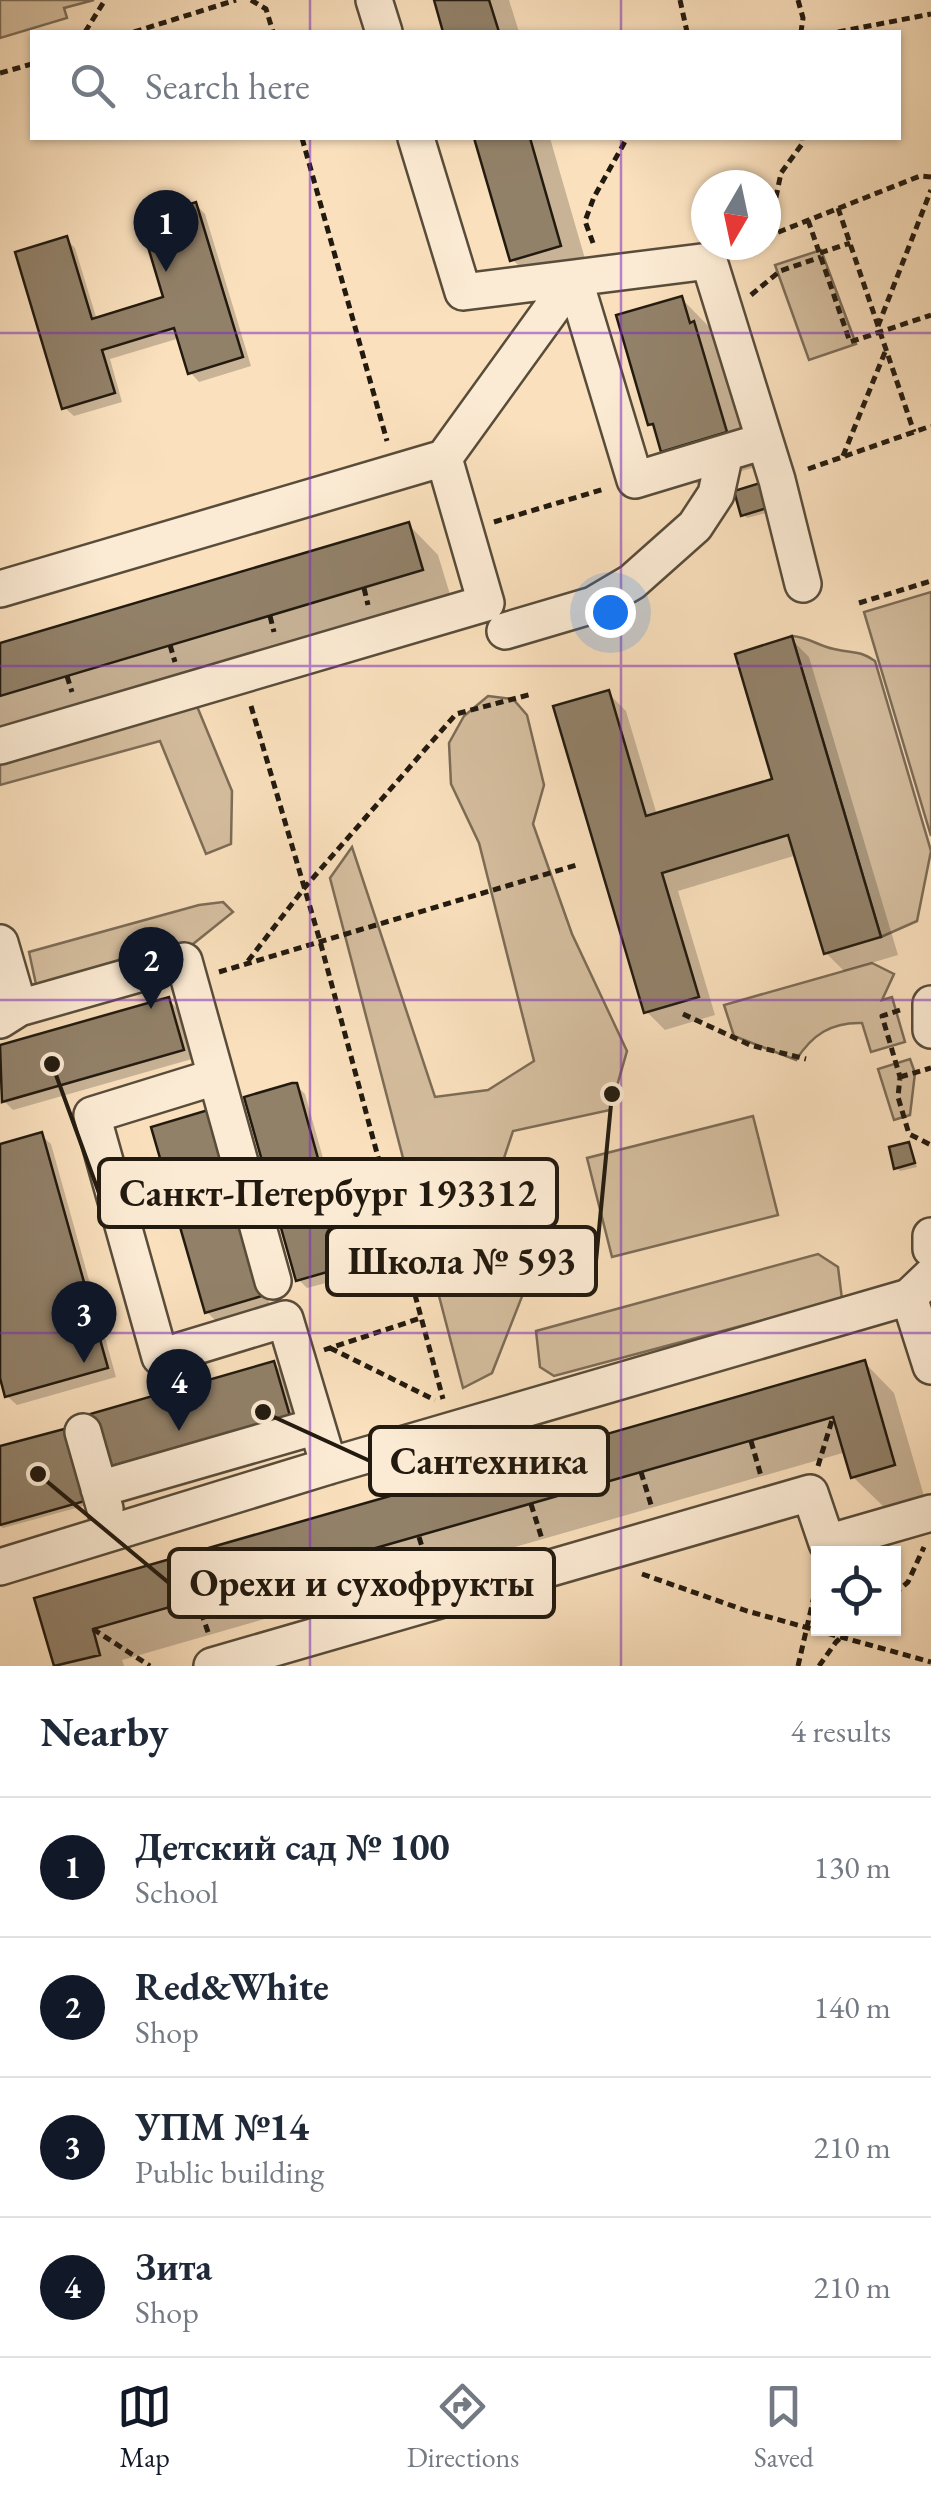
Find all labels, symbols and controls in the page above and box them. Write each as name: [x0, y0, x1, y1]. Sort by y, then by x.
search box: [30, 30, 901, 140]
icon: search: [65, 58, 120, 113]
text: Search here: [145, 61, 310, 110]
north arrow: [691, 170, 781, 260]
pin: 1: [134, 190, 198, 272]
your location: [585, 587, 636, 638]
pin: 2: [118, 926, 184, 1009]
callout: Санкт-Петербург 193312: [99, 1159, 557, 1227]
text: Санкт-Петербург 193312: [119, 1168, 537, 1217]
callout: Школа № 593: [327, 1227, 596, 1295]
text: Школа № 593: [348, 1236, 576, 1285]
pin: 3: [52, 1280, 116, 1363]
pin: 4: [146, 1348, 212, 1431]
callout: Сантехника: [370, 1427, 608, 1495]
text: Сантехника: [390, 1436, 588, 1485]
map controls: [811, 1546, 901, 1636]
button: locate: [811, 1546, 901, 1636]
callout: Орехи и сухофрукты: [169, 1549, 554, 1617]
text: Орехи и сухофрукты: [189, 1558, 535, 1607]
text: Nearby: [40, 1704, 169, 1759]
text: 4 results: [791, 1710, 891, 1752]
text: Детский сад № 100: [135, 1822, 450, 1871]
text: 1: [64, 1846, 81, 1888]
text: 130 m: [814, 1846, 891, 1888]
text: School: [135, 1871, 218, 1913]
text: Red&White: [135, 1962, 329, 2011]
text: 2: [64, 1986, 81, 2028]
text: 140 m: [814, 1986, 891, 2028]
text: Shop: [135, 2011, 199, 2053]
text: УПМ №14: [135, 2102, 309, 2151]
text: 3: [64, 2126, 81, 2168]
text: 210 m: [814, 2126, 891, 2168]
text: Public building: [135, 2151, 324, 2193]
text: Зита: [135, 2242, 212, 2291]
text: 4: [64, 2266, 81, 2308]
text: 210 m: [814, 2266, 891, 2308]
text: Shop: [135, 2291, 199, 2333]
tab: Map: [117, 2379, 172, 2475]
tab: Directions: [407, 2379, 519, 2475]
tab: Saved: [754, 2379, 814, 2475]

